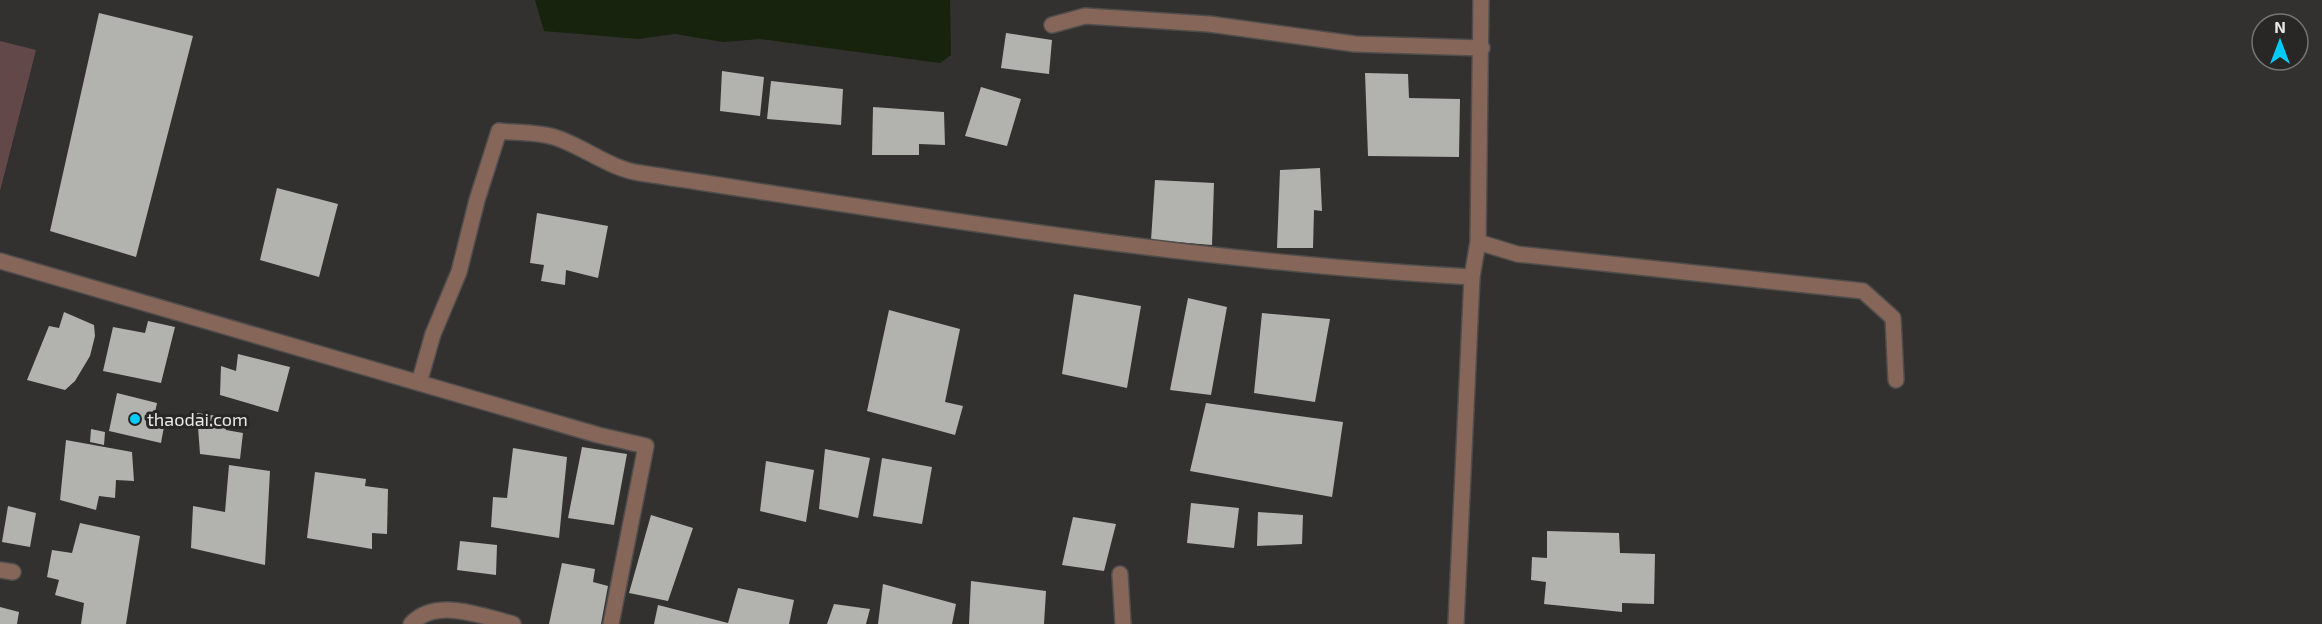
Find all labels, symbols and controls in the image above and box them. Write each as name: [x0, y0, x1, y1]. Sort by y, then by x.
north arrow: [2250, 12, 2310, 72]
text: N: [2274, 17, 2286, 36]
place label: thaodai.com: [147, 408, 248, 430]
marker: thaodai.com: [128, 412, 142, 426]

